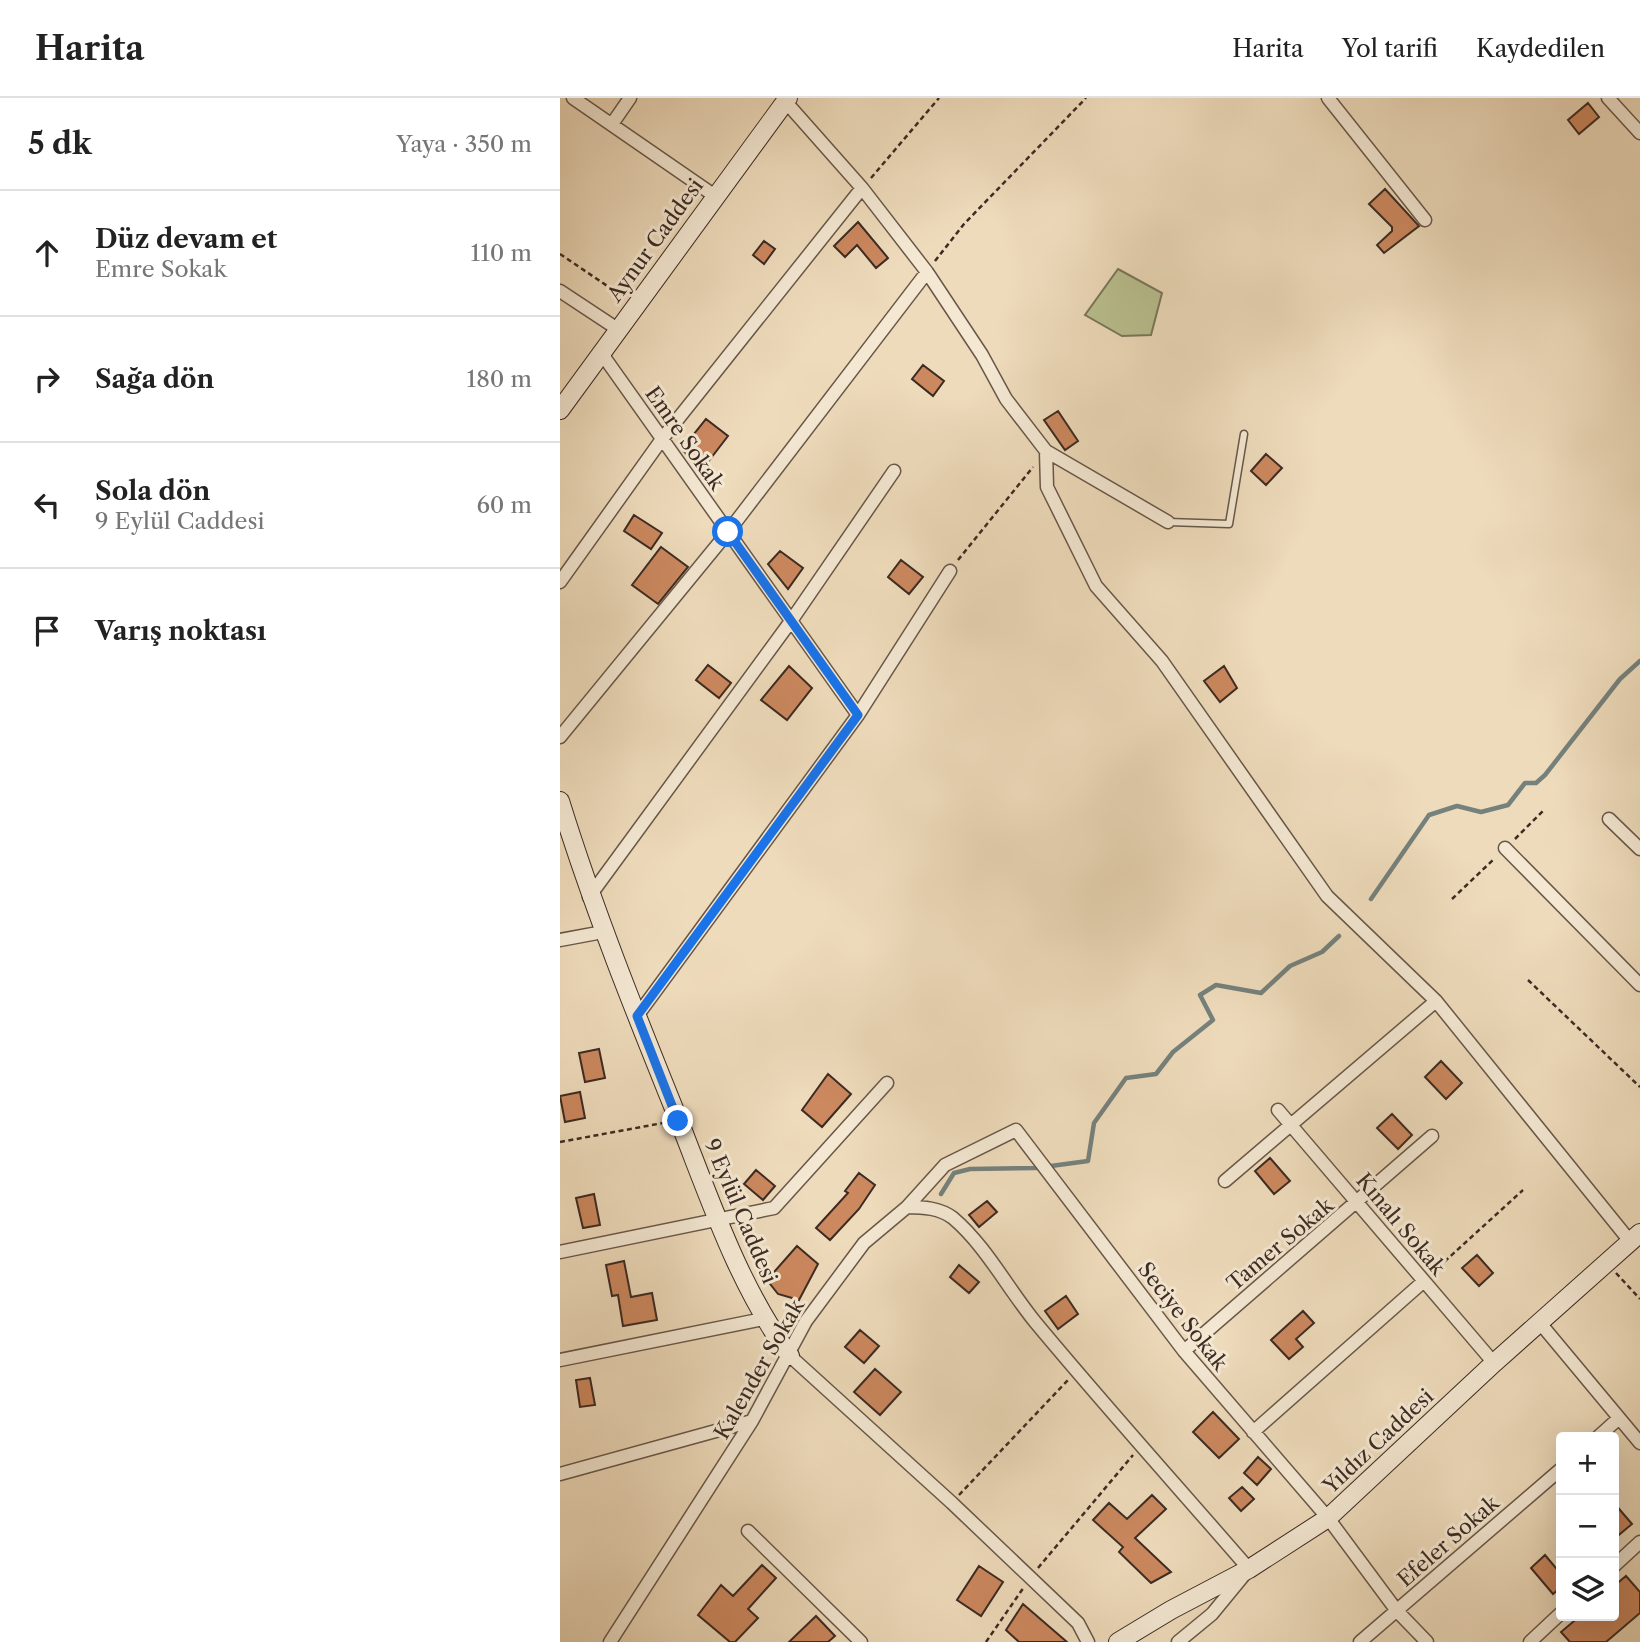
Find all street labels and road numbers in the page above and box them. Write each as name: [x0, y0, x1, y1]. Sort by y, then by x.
street label: Aynur Caddesi: [601, 174, 708, 307]
street label: Emre Sokak: [640, 382, 730, 495]
street label: 9 Eylül Caddesi: [699, 1135, 783, 1287]
street label: Kınalı Sokak: [1351, 1168, 1451, 1281]
street label: Tamer Sokak: [1222, 1192, 1339, 1296]
street label: Seciye Sokak: [1133, 1257, 1234, 1376]
street label: Kalender Sokak: [709, 1294, 810, 1443]
street label: Yıldız Caddesi: [1317, 1384, 1438, 1499]
street label: Efeler Sokak: [1392, 1490, 1504, 1592]

